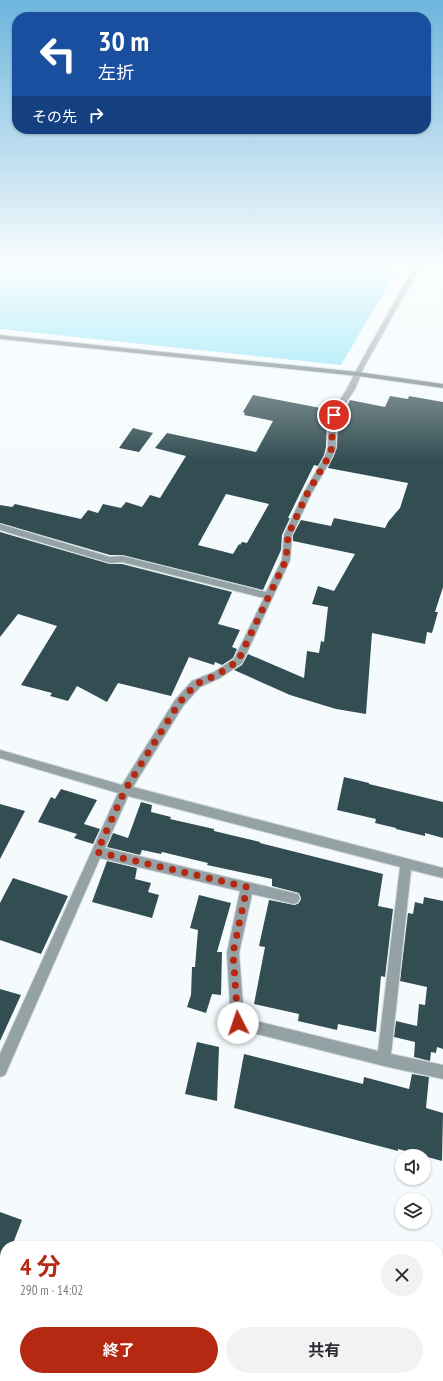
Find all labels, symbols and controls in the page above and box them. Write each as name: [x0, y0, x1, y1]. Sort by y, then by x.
text: 30 m: [98, 22, 149, 59]
icon: left: [32, 28, 84, 80]
text: 左折: [98, 61, 134, 84]
icon: right: [85, 104, 107, 126]
text: その先: [32, 107, 77, 126]
pin: [317, 398, 351, 432]
icon: arrive: [323, 404, 345, 426]
position arrow: [217, 1002, 259, 1044]
map controls: [395, 1149, 431, 1229]
button: sound: [395, 1149, 431, 1185]
button: layers: [395, 1193, 431, 1229]
text: 4 分: [20, 1251, 60, 1282]
button: close: [381, 1254, 423, 1296]
text: 290 m · 14:02: [20, 1282, 83, 1299]
button: 終了: [20, 1327, 218, 1373]
button: 共有: [226, 1327, 423, 1373]

